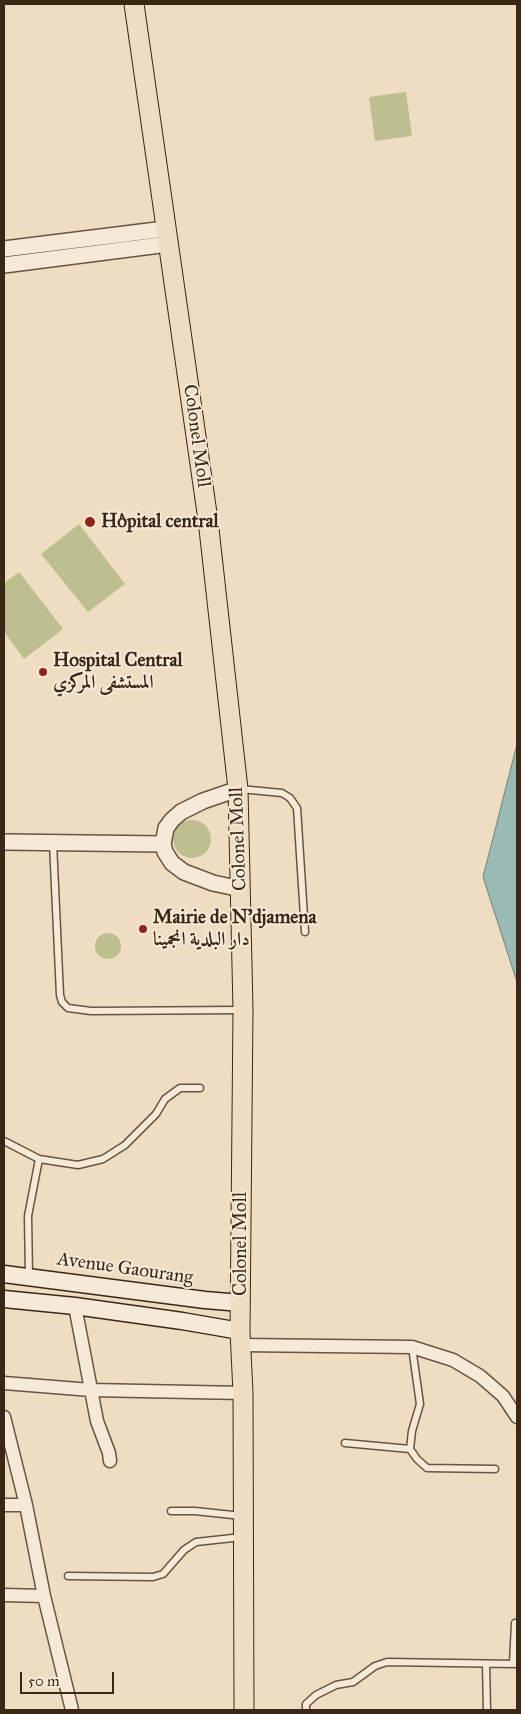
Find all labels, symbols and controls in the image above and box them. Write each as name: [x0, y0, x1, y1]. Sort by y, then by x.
street label: Colonel Moll: [177, 383, 215, 489]
place label: Hôpital central: [101, 511, 219, 533]
marker: Hôpital central: [83, 515, 97, 529]
place label: Hospital Central المستشفى المركزي: [53, 650, 183, 694]
marker: Hospital Central المستشفى المركزي: [37, 666, 49, 678]
street label: Colonel Moll: [226, 787, 252, 891]
place label: Mairie de N'djamena دار البلدية انجمينا: [153, 907, 317, 951]
marker: Mairie de N'djamena دار البلدية انجمينا: [137, 923, 149, 935]
street label: Colonel Moll: [230, 1192, 252, 1296]
street label: Avenue Gaourang: [55, 1248, 195, 1290]
scale bar: [22, 1662, 116, 1694]
text: 50 m: [28, 1672, 60, 1690]

